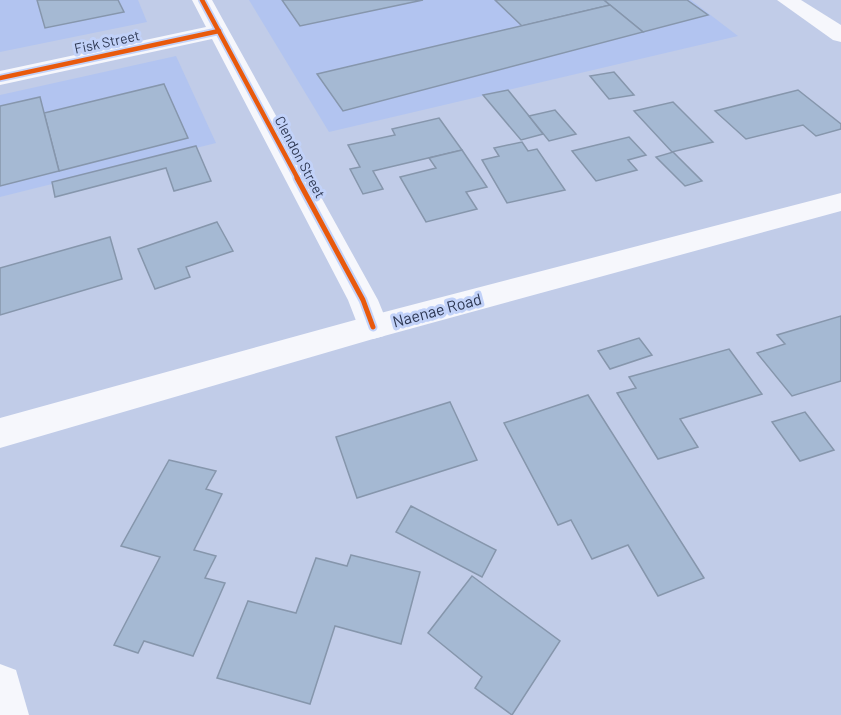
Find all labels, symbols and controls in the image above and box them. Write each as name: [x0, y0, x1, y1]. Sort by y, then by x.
street label: Fisk Street: [73, 26, 141, 57]
street label: Clendon Street: [272, 113, 329, 201]
street label: Naenae Road: [390, 289, 483, 331]

